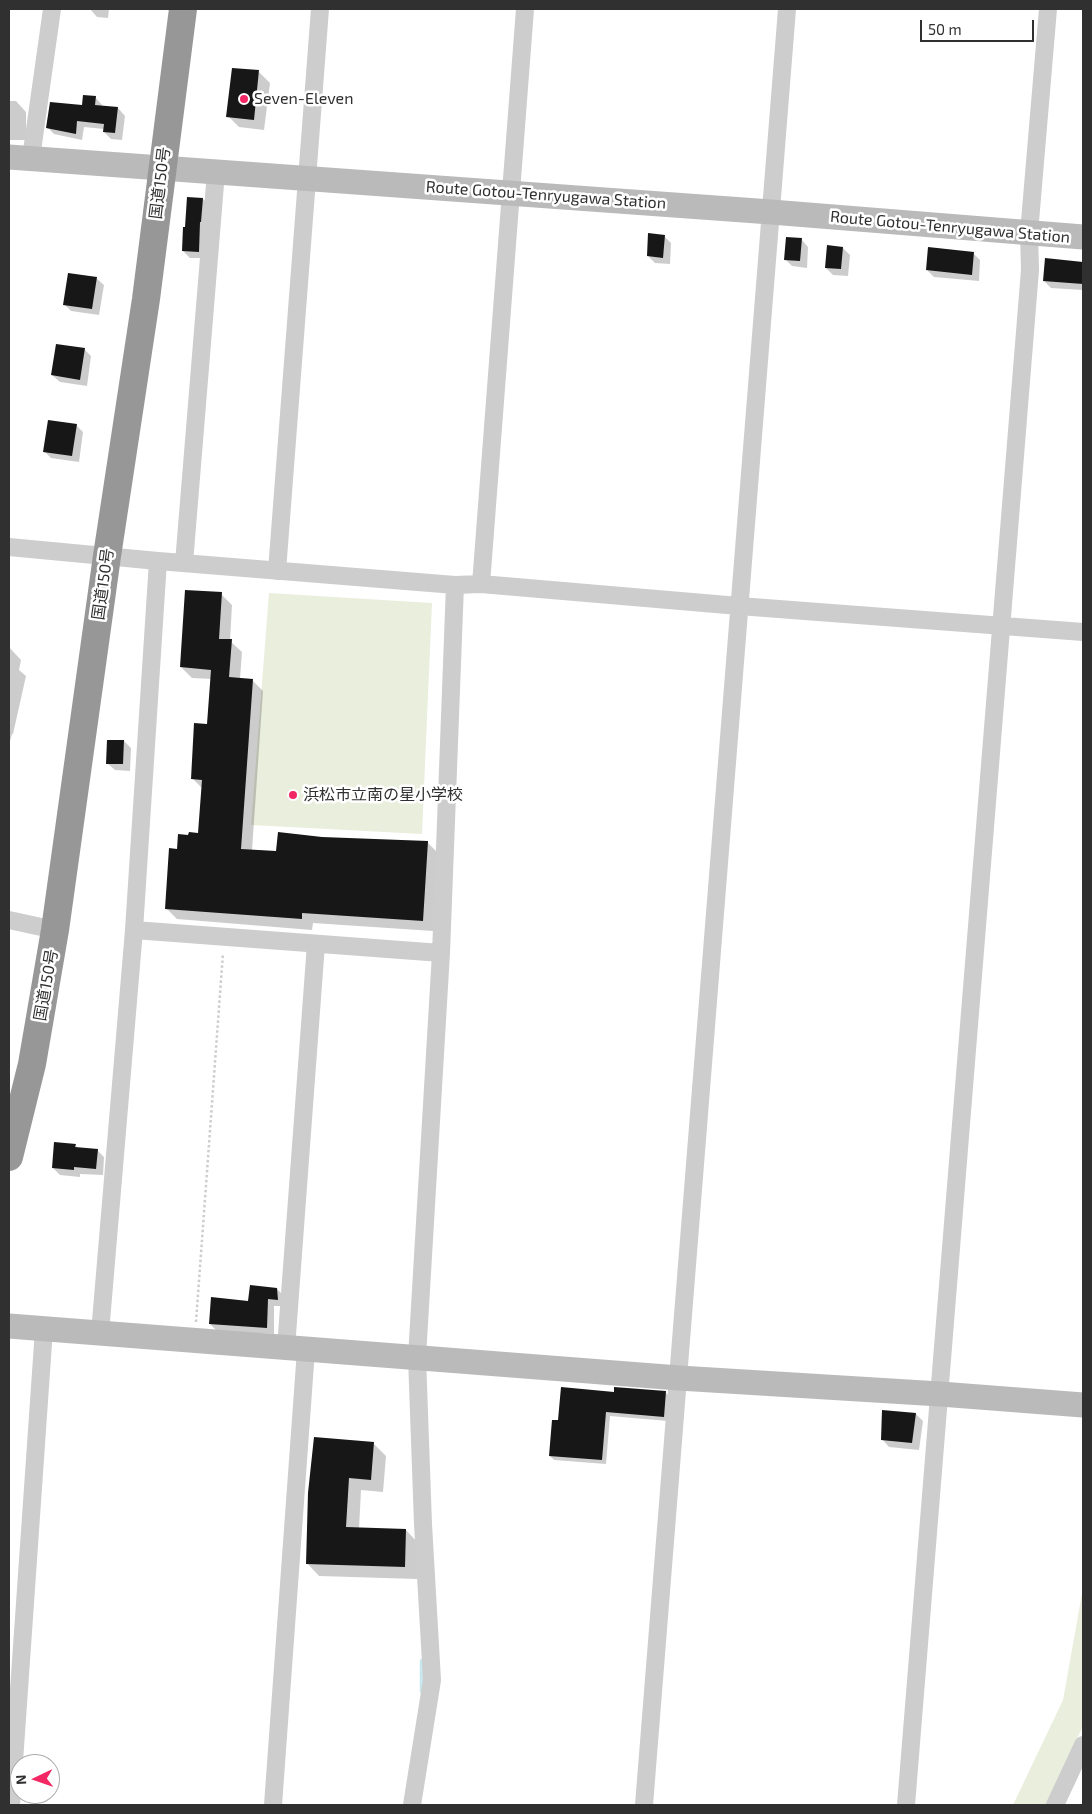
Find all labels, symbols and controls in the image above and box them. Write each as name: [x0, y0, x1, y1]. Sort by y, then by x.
scale bar: [922, 10, 1036, 42]
text: 50 m: [928, 20, 962, 38]
place label: Seven-Eleven: [254, 89, 354, 109]
marker: Seven-Eleven: [238, 93, 250, 105]
street label: 国道150号: [146, 146, 174, 220]
street label: Route Gotou-Tenryugawa Station: [425, 177, 667, 213]
street label: Route Gotou-Tenryugawa Station: [829, 207, 1071, 247]
street label: 国道150号: [88, 547, 118, 621]
place label: 浜松市立南の星小学校: [303, 785, 463, 805]
marker: 浜松市立南の星小学校: [287, 789, 299, 801]
street label: 国道150号: [30, 948, 62, 1022]
north arrow: [10, 1754, 60, 1804]
text: N: [12, 1774, 29, 1785]

